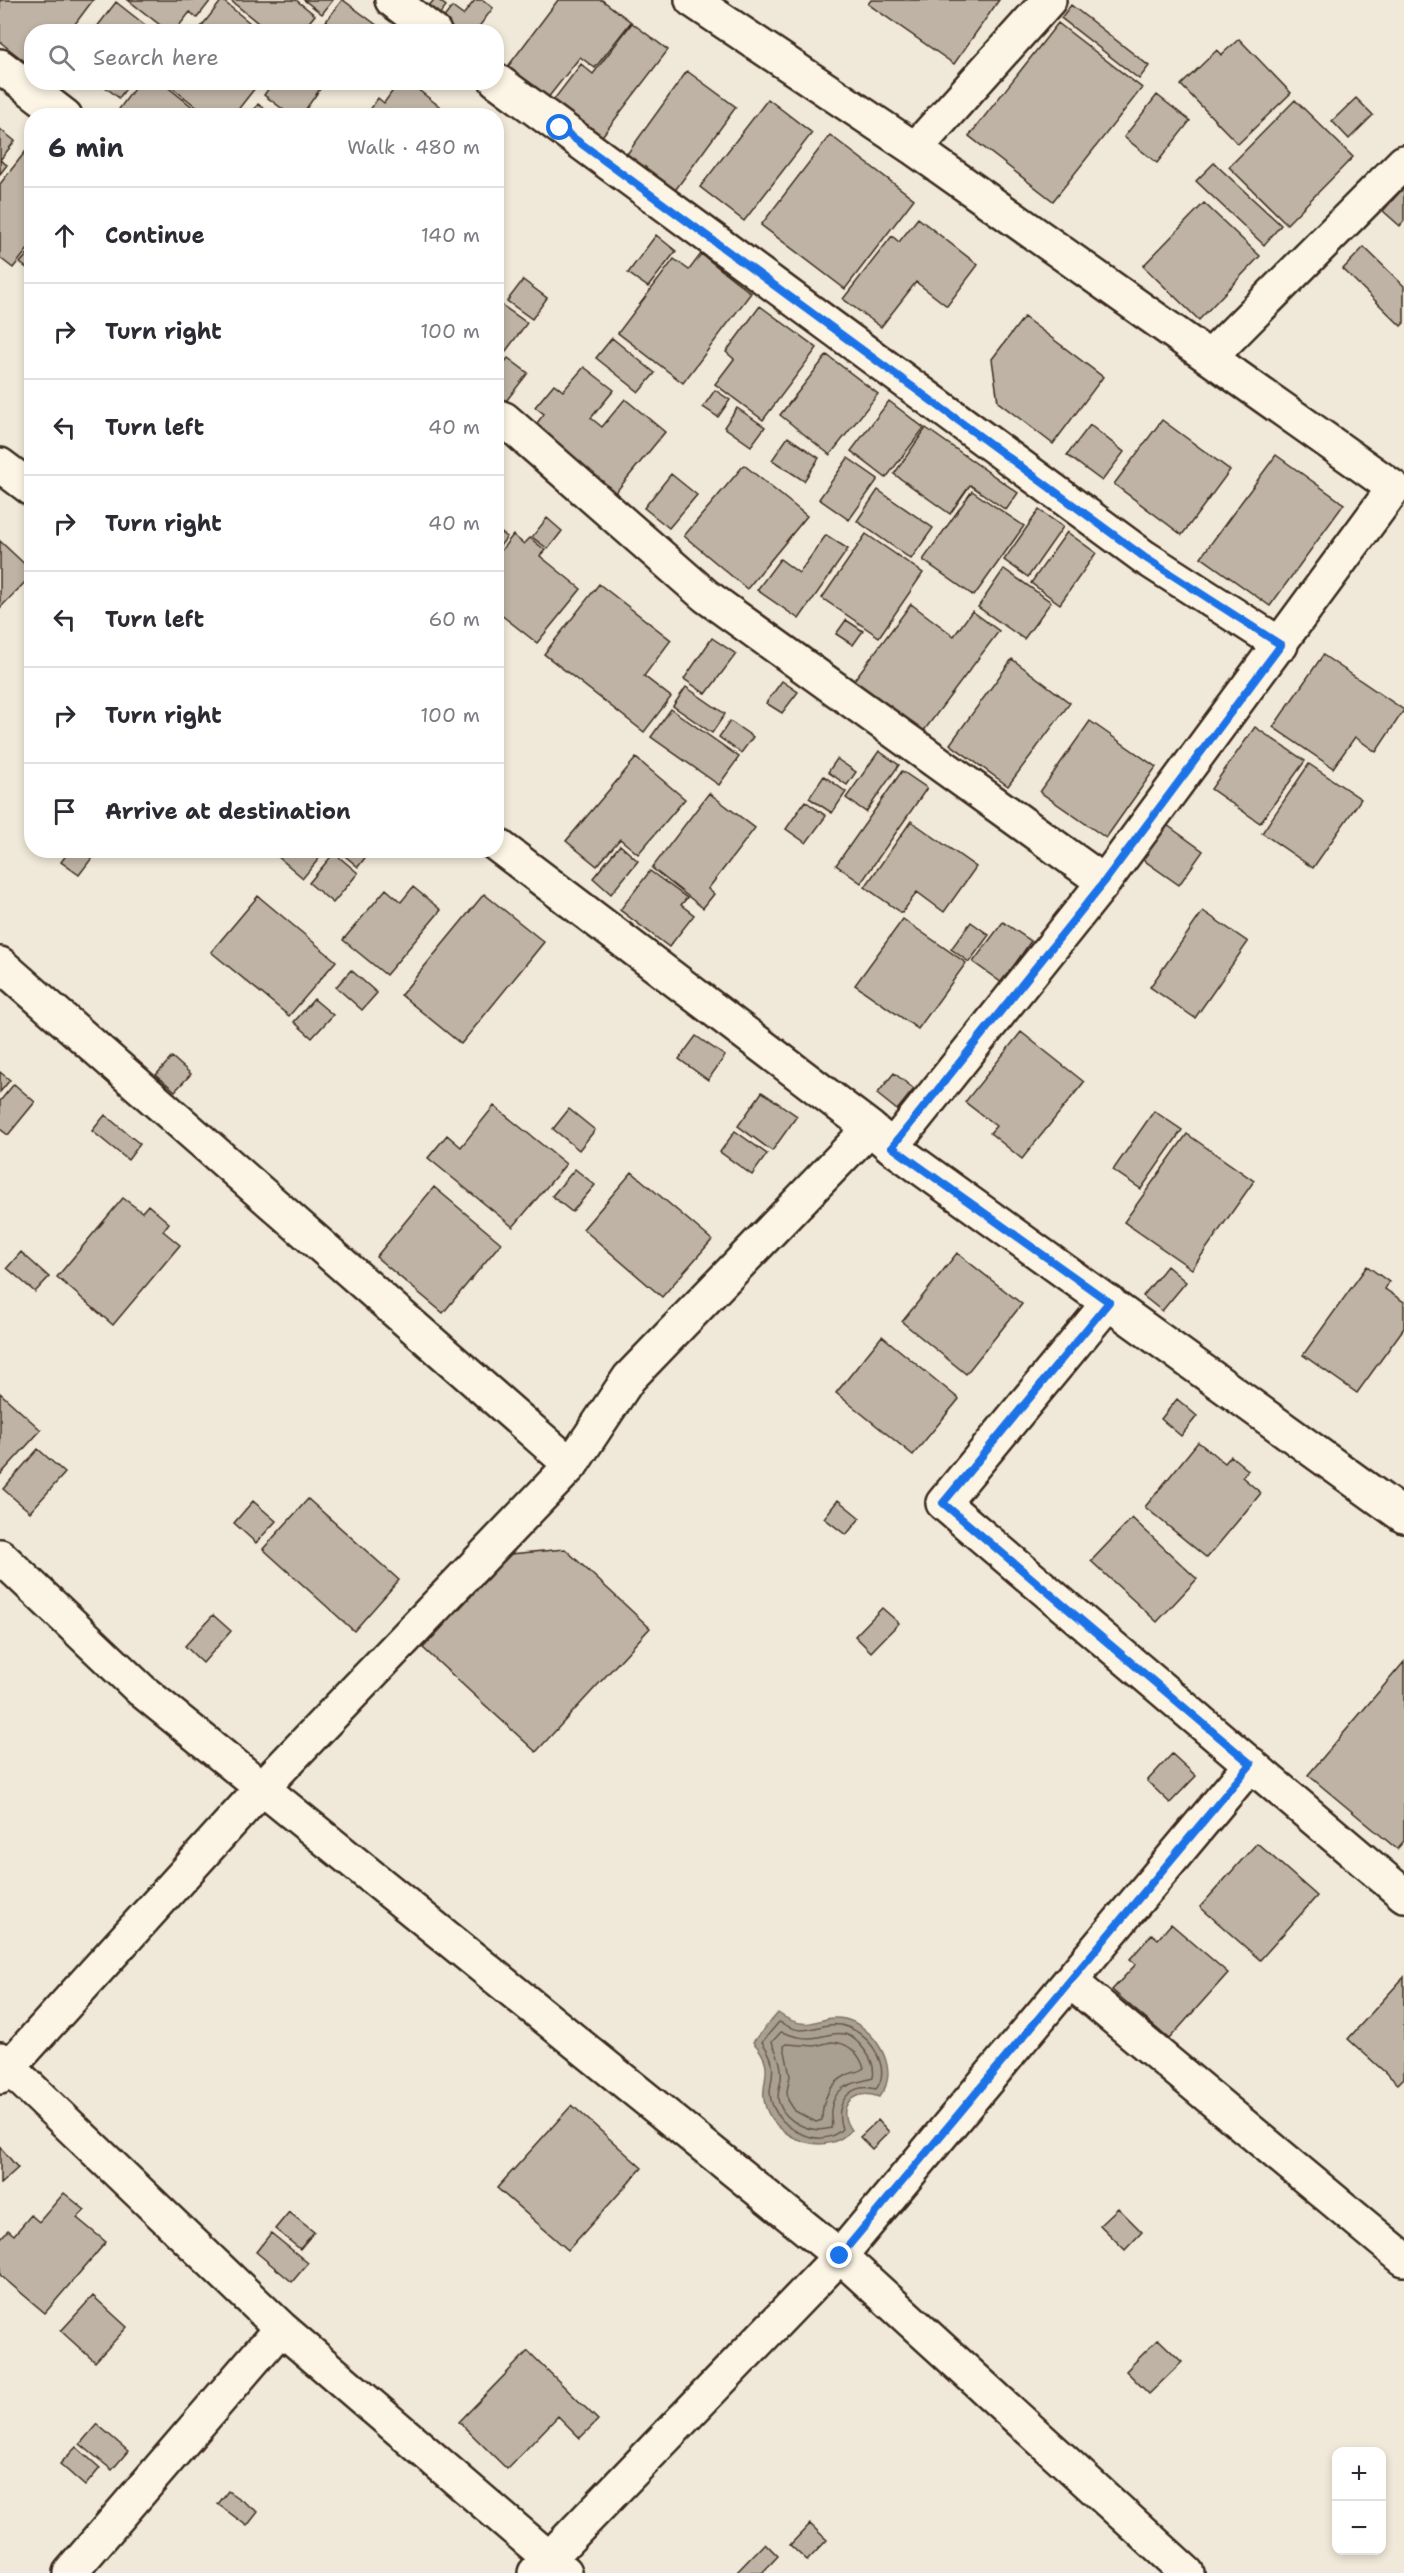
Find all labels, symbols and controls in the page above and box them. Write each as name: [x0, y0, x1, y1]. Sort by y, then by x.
search box: [24, 24, 504, 90]
icon: search: [45, 41, 78, 74]
text: Search here: [93, 43, 219, 72]
route start: [546, 114, 572, 140]
text: 6 min: [48, 130, 124, 165]
text: Walk · 480 m: [347, 134, 480, 160]
icon: ahead: [48, 219, 81, 252]
text: Continue: [105, 221, 205, 250]
text: 140 m: [421, 222, 480, 248]
icon: right: [48, 315, 81, 348]
text: Turn right: [105, 317, 222, 346]
text: 100 m: [420, 318, 480, 344]
icon: left: [48, 411, 81, 444]
text: Turn left: [105, 413, 204, 442]
text: 40 m: [428, 414, 480, 440]
icon: right: [48, 507, 81, 540]
text: Turn right: [105, 509, 222, 538]
text: 40 m: [428, 510, 480, 536]
icon: left: [48, 603, 81, 636]
text: Turn left: [105, 605, 204, 634]
text: 60 m: [428, 606, 480, 632]
icon: right: [48, 699, 81, 732]
text: Turn right: [105, 701, 222, 730]
text: 100 m: [420, 702, 480, 728]
icon: arrive: [48, 795, 81, 828]
text: Arrive at destination: [105, 797, 351, 826]
route end: [826, 2242, 852, 2268]
map controls: [1332, 2447, 1386, 2555]
button: +: [1332, 2447, 1386, 2501]
button: −: [1332, 2501, 1386, 2555]

